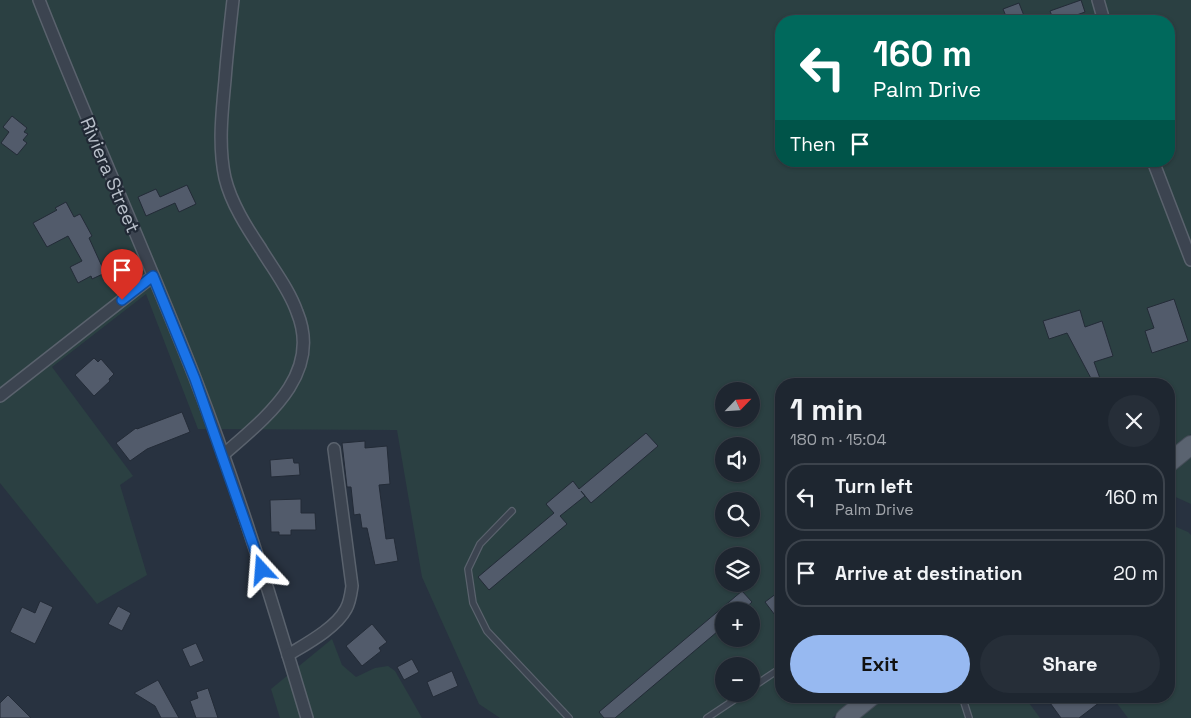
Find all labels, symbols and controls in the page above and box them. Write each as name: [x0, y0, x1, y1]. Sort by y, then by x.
text: 160 m: [873, 32, 972, 76]
icon: left: [790, 35, 855, 100]
text: Palm Drive: [873, 75, 981, 103]
street label: Riviera Street: [74, 113, 146, 237]
icon: arrive: [846, 130, 874, 158]
text: Then: [790, 132, 836, 157]
pin: [101, 249, 143, 300]
icon: arrive: [108, 256, 136, 284]
north arrow: [715, 382, 760, 428]
map controls: [715, 382, 760, 702]
text: 1 min: [790, 390, 863, 429]
button: close: [1108, 395, 1160, 447]
text: 180 m · 15:04: [790, 429, 887, 450]
button: sound: [715, 437, 760, 482]
text: Turn left: [835, 474, 913, 499]
icon: left: [792, 483, 820, 511]
text: 160 m: [1105, 485, 1158, 510]
button: search: [715, 492, 760, 537]
text: Palm Drive: [835, 499, 914, 520]
position arrow: [235, 543, 287, 595]
button: layers: [715, 547, 760, 592]
icon: arrive: [792, 559, 820, 587]
text: Arrive at destination: [835, 561, 1023, 586]
text: 20 m: [1113, 561, 1158, 586]
button: +: [715, 602, 760, 647]
button: Exit: [790, 635, 970, 693]
button: Share: [980, 635, 1160, 693]
button: −: [715, 657, 760, 702]

